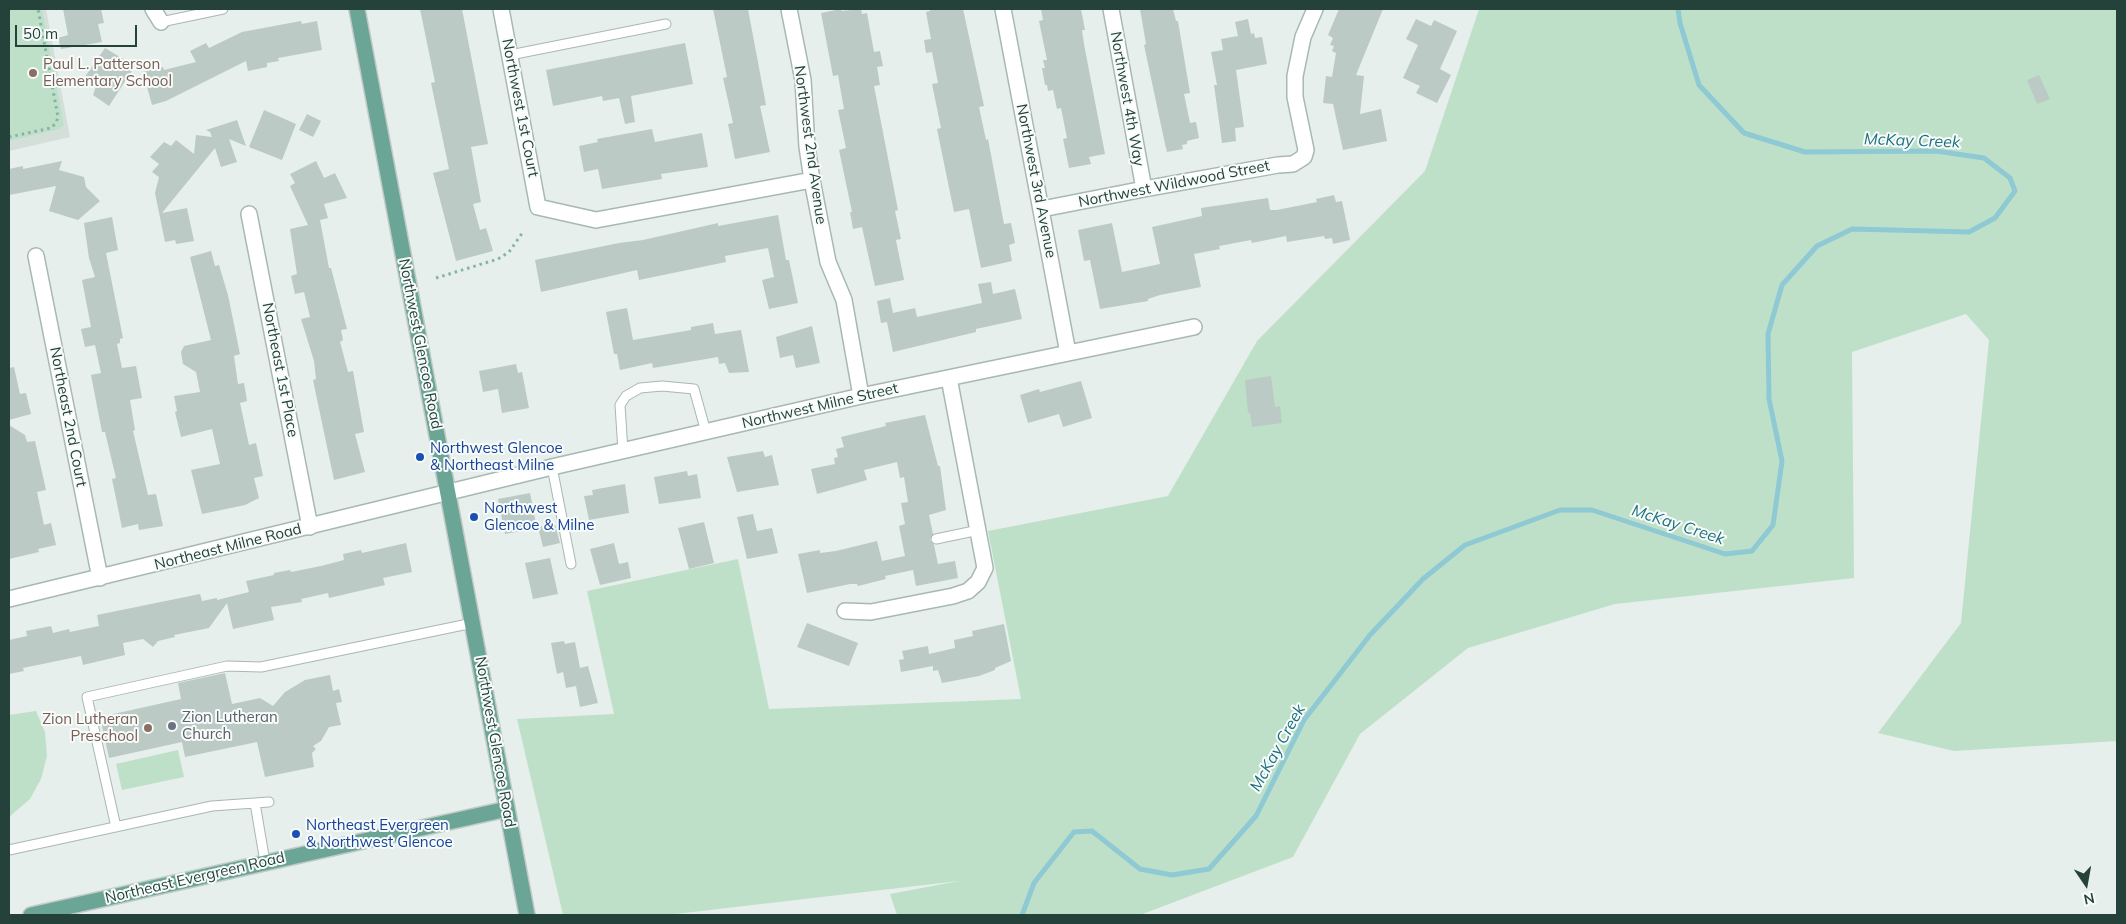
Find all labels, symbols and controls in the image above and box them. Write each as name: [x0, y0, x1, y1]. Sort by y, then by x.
scale bar: [18, 15, 140, 47]
text: 50 m: [23, 24, 58, 43]
street label: Northwest 4th Way: [1106, 30, 1148, 168]
street label: Northwest 1st Court: [498, 37, 542, 179]
place label: Paul L. Patterson Elementary School: [43, 55, 172, 90]
street label: Northwest 2nd Avenue: [790, 64, 830, 226]
marker: Paul L. Patterson Elementary School: [27, 67, 39, 79]
street label: Northwest 3rd Avenue: [1012, 102, 1060, 260]
water label: McKay Creek: [1864, 130, 1960, 152]
street label: Northwest Wildwood Street: [1077, 157, 1271, 211]
street label: Northwest Glencoe Road: [395, 257, 445, 431]
street label: Northeast 1st Place: [258, 301, 302, 439]
street label: Northeast 2nd Court: [46, 346, 90, 488]
street label: Northwest Milne Street: [740, 379, 900, 433]
place label: Northwest Glencoe & Northeast Milne: [430, 439, 563, 474]
marker: Northwest Glencoe & Northeast Milne: [414, 451, 426, 463]
place label: Northwest Glencoe & Milne: [484, 499, 594, 534]
water label: McKay Creek: [1629, 501, 1727, 549]
marker: Northwest Glencoe & Milne: [468, 511, 480, 523]
street label: Northeast Milne Road: [153, 520, 303, 574]
street label: Northwest Glencoe Road: [471, 655, 519, 829]
water label: McKay Creek: [1246, 701, 1310, 795]
place label: Zion Lutheran Church: [182, 708, 278, 743]
place label: Zion Lutheran Preschool: [42, 710, 138, 745]
marker: Zion Lutheran Church: [166, 720, 178, 732]
marker: Zion Lutheran Preschool: [142, 722, 154, 734]
place label: Northeast Evergreen & Northwest Glencoe: [306, 816, 453, 851]
marker: Northeast Evergreen & Northwest Glencoe: [290, 828, 302, 840]
street label: Northeast Evergreen Road: [104, 849, 286, 907]
north arrow: [2061, 859, 2111, 909]
text: N: [2082, 889, 2096, 909]

